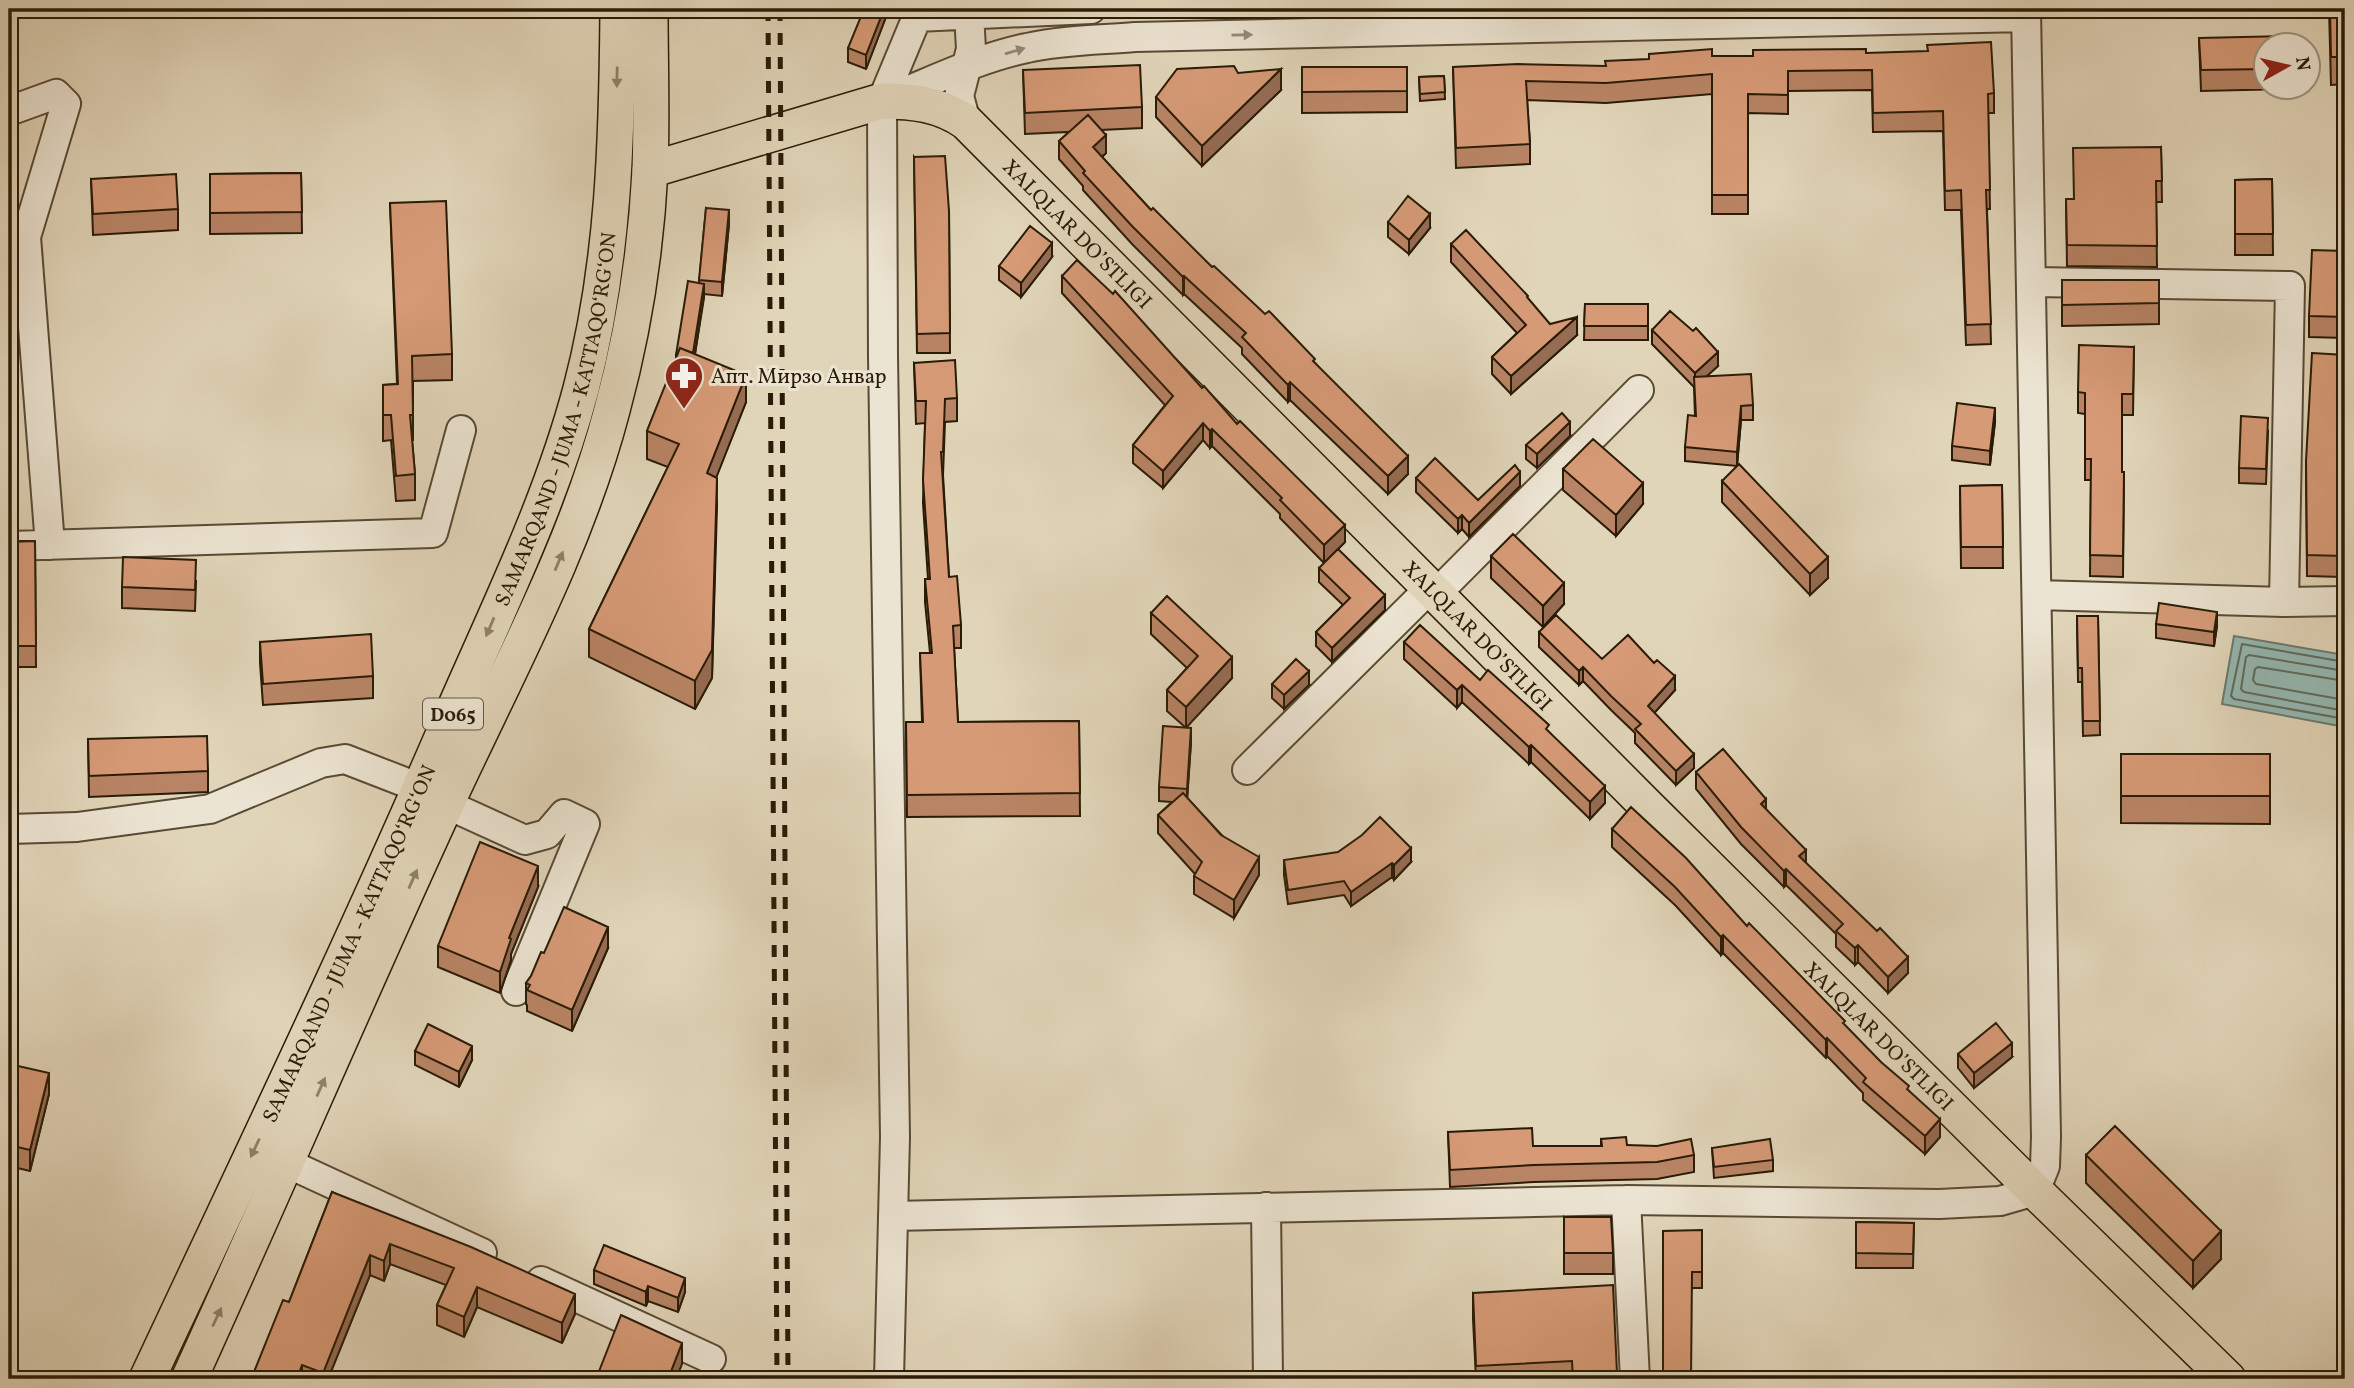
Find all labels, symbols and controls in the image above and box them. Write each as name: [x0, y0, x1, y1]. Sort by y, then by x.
one-way arrow: [1231, 29, 1253, 40]
north arrow: [2252, 32, 2322, 102]
one-way arrow: [1005, 46, 1026, 56]
text: N: [2288, 55, 2316, 73]
one-way arrow: [612, 66, 623, 88]
street label: XALQLAR DO’STLIGI: [995, 153, 1158, 316]
street label: SAMARQAND - JUMA - KATTAQO‘RG‘ON: [489, 231, 625, 611]
pharmacy icon: Апт. Мирзо Анвар: [663, 355, 705, 410]
place label: Апт. Мирзо Анвар: [711, 363, 887, 392]
one-way arrow: [554, 551, 565, 572]
street label: XALQLAR DO’STLIGI: [1395, 555, 1558, 718]
one-way arrow: [484, 617, 495, 638]
road number: D065: [423, 698, 483, 730]
street label: SAMARQAND - JUMA - KATTAQO‘RG‘ON: [256, 761, 444, 1128]
one-way arrow: [408, 869, 419, 890]
street label: XALQLAR DO’STLIGI: [1796, 956, 1959, 1118]
one-way arrow: [316, 1077, 327, 1098]
one-way arrow: [250, 1137, 261, 1158]
one-way arrow: [211, 1307, 223, 1327]

